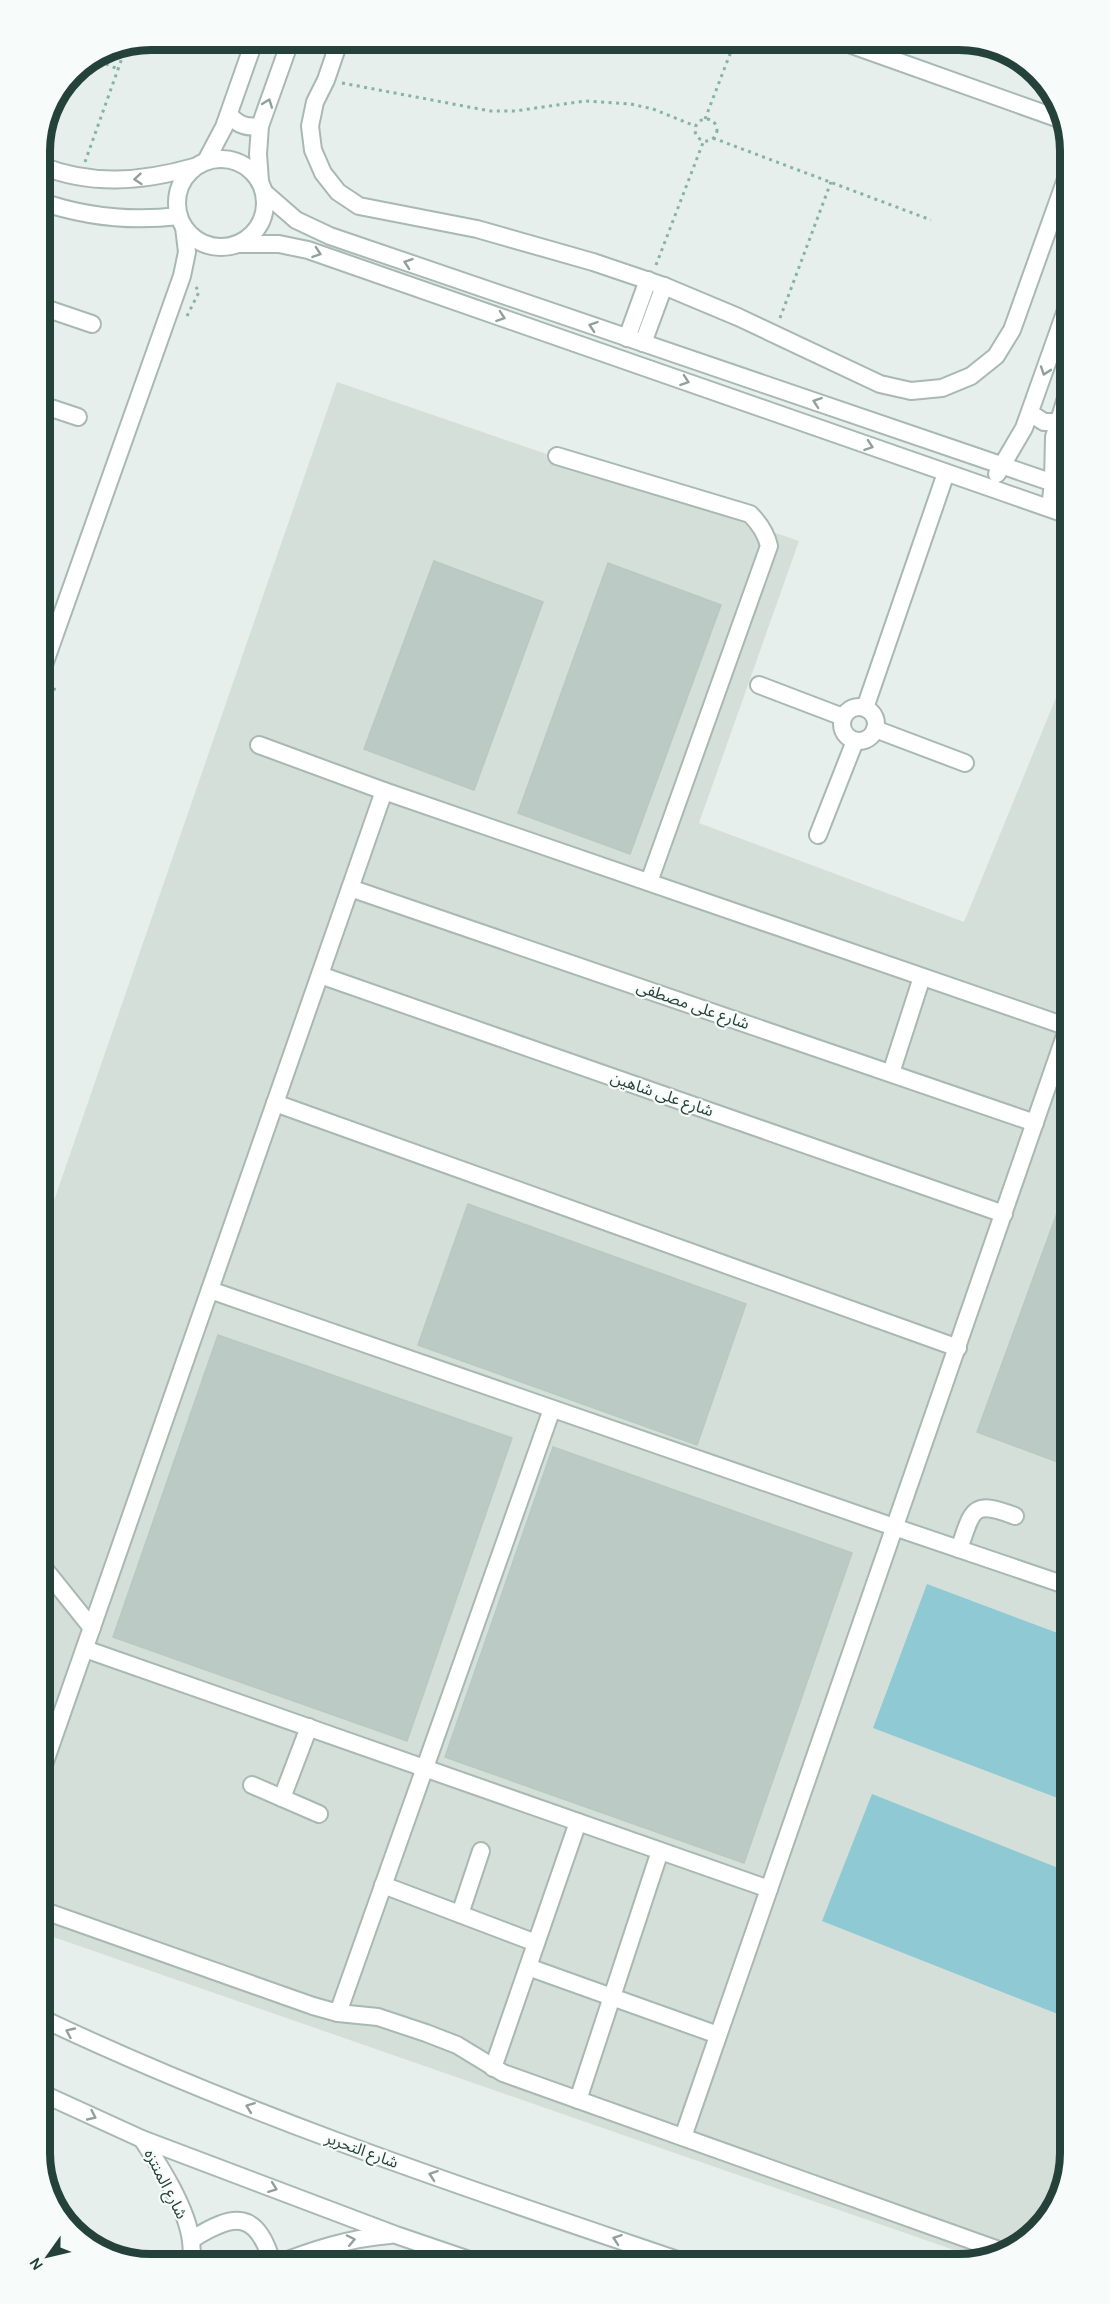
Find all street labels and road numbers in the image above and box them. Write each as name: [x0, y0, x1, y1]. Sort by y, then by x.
street label: شارع على مصطفى: [633, 977, 752, 1036]
street label: شارع على شاهين: [607, 1068, 716, 1123]
street label: شارع التحرير: [321, 2128, 401, 2175]
street label: شارع المنتزه: [138, 2146, 192, 2223]

